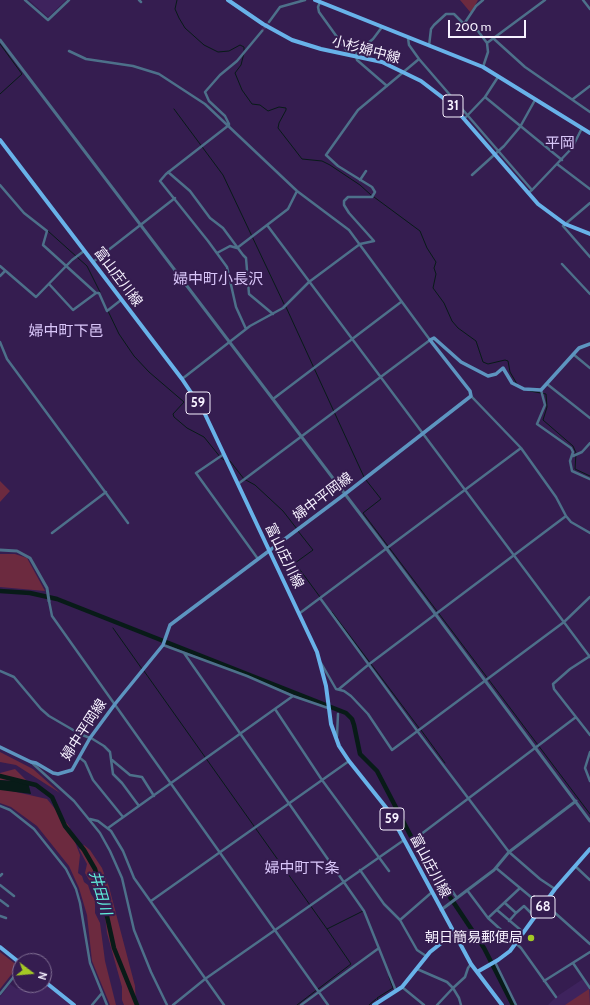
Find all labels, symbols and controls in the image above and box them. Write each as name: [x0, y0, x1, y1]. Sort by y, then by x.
scale bar: [450, 12, 528, 38]
text: 200 m: [455, 19, 491, 34]
street label: 小杉婦中線: [330, 33, 402, 67]
road number: 31: [443, 95, 463, 117]
district label: 平岡: [545, 135, 575, 153]
street label: 富山庄川線: [90, 244, 146, 310]
district label: 婦中町小長沢: [173, 271, 263, 289]
district label: 婦中町下邑: [29, 323, 103, 341]
road number: 59: [186, 392, 210, 414]
street label: 婦中平岡線: [290, 469, 356, 525]
street label: 富山庄川線: [261, 521, 307, 591]
street label: 婦中平岡線: [58, 696, 110, 764]
road number: 59: [380, 808, 404, 830]
street label: 富山庄川線: [406, 831, 454, 901]
district label: 婦中町下条: [265, 860, 339, 878]
water label: 井田川: [85, 869, 115, 917]
road number: 68: [531, 896, 555, 918]
place label: 朝日簡易郵便局: [425, 930, 523, 946]
marker: 朝日簡易郵便局: [526, 933, 536, 943]
north arrow: [12, 953, 52, 993]
text: N: [35, 970, 50, 982]

